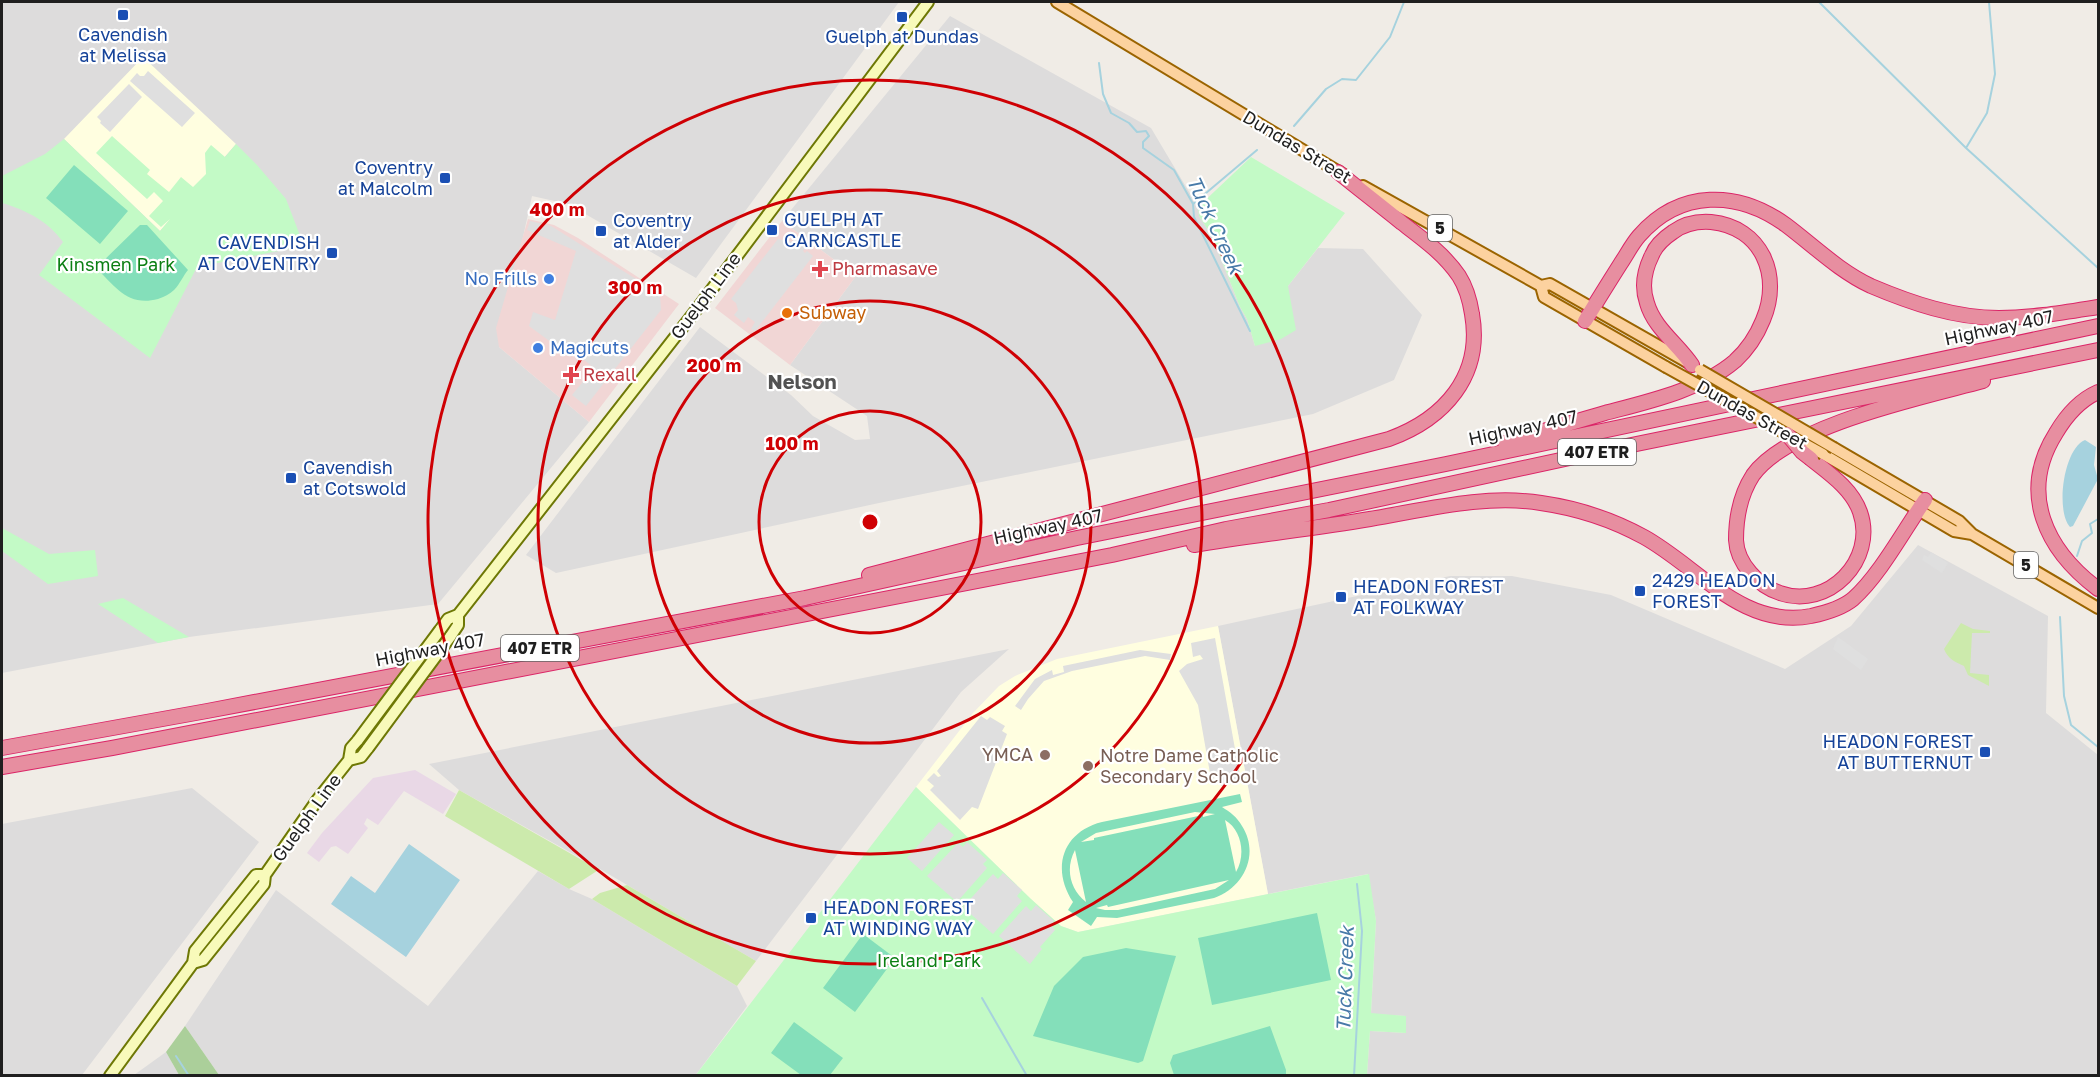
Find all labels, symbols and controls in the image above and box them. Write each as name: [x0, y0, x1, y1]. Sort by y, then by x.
marker: Cavendish at Melissa: [116, 8, 130, 22]
marker: Guelph at Dundas: [895, 10, 909, 24]
place label: Cavendish at Melissa: [78, 23, 168, 66]
place label: Guelph at Dundas: [825, 25, 979, 47]
street label: Dundas Street: [1239, 105, 1356, 187]
place label: Coventry at Malcolm: [338, 156, 433, 199]
marker: Coventry at Malcolm: [438, 171, 452, 185]
water label: Tuck Creek: [1183, 172, 1250, 280]
text: 400 m: [530, 198, 584, 220]
place label: GUELPH AT CARNCASTLE: [784, 208, 901, 251]
place label: Coventry at Alder: [613, 209, 692, 252]
road number: 5: [1428, 215, 1452, 241]
marker: GUELPH AT CARNCASTLE: [765, 223, 779, 237]
marker: Coventry at Alder: [594, 224, 608, 238]
place label: CAVENDISH AT COVENTRY: [197, 231, 320, 274]
marker: CAVENDISH AT COVENTRY: [325, 246, 339, 260]
street label: Guelph Line: [665, 248, 745, 343]
park label: Kinsmen Park: [57, 253, 175, 275]
place label: Pharmasave: [832, 257, 938, 279]
marker: Pharmasave: [813, 262, 827, 276]
place label: No Frills: [464, 267, 537, 289]
marker: No Frills: [542, 272, 556, 286]
text: 300 m: [608, 276, 662, 298]
place label: Subway: [799, 301, 866, 323]
street label: Highway 407: [1942, 305, 2055, 349]
marker: Subway: [780, 306, 794, 320]
place label: Magicuts: [550, 336, 629, 358]
marker: Magicuts: [531, 341, 545, 355]
text: 200 m: [687, 354, 741, 376]
place label: Rexall: [583, 363, 637, 385]
marker: Rexall: [564, 368, 578, 382]
district label: Nelson: [768, 369, 837, 393]
street label: Dundas Street: [1693, 375, 1812, 454]
street label: Highway 407: [1466, 405, 1579, 449]
text: 100 m: [766, 432, 818, 454]
road number: 407 ETR: [1558, 439, 1636, 465]
place label: Cavendish at Cotswold: [303, 456, 406, 499]
marker: Cavendish at Cotswold: [284, 471, 298, 485]
street label: Highway 407: [991, 504, 1104, 548]
centre of rings: [860, 512, 880, 532]
road number: 5: [2014, 552, 2038, 578]
place label: 2429 HEADON FOREST: [1652, 569, 1776, 612]
place label: HEADON FOREST AT FOLKWAY: [1353, 575, 1503, 618]
marker: 2429 HEADON FOREST: [1633, 584, 1647, 598]
marker: HEADON FOREST AT FOLKWAY: [1334, 590, 1348, 604]
street label: Highway 407: [373, 628, 486, 670]
road number: 407 ETR: [501, 635, 579, 661]
place label: HEADON FOREST AT BUTTERNUT: [1823, 730, 1973, 773]
place label: YMCA: [982, 743, 1033, 765]
place label: Notre Dame Catholic Secondary School: [1100, 744, 1279, 787]
marker: HEADON FOREST AT BUTTERNUT: [1978, 745, 1992, 759]
marker: YMCA: [1038, 748, 1052, 762]
marker: Notre Dame Catholic Secondary School: [1081, 759, 1095, 773]
street label: Guelph Line: [267, 769, 345, 866]
place label: HEADON FOREST AT WINDING WAY: [823, 896, 973, 939]
marker: HEADON FOREST AT WINDING WAY: [804, 911, 818, 925]
water label: Tuck Creek: [1330, 923, 1358, 1032]
park label: Ireland Park: [877, 949, 981, 971]

